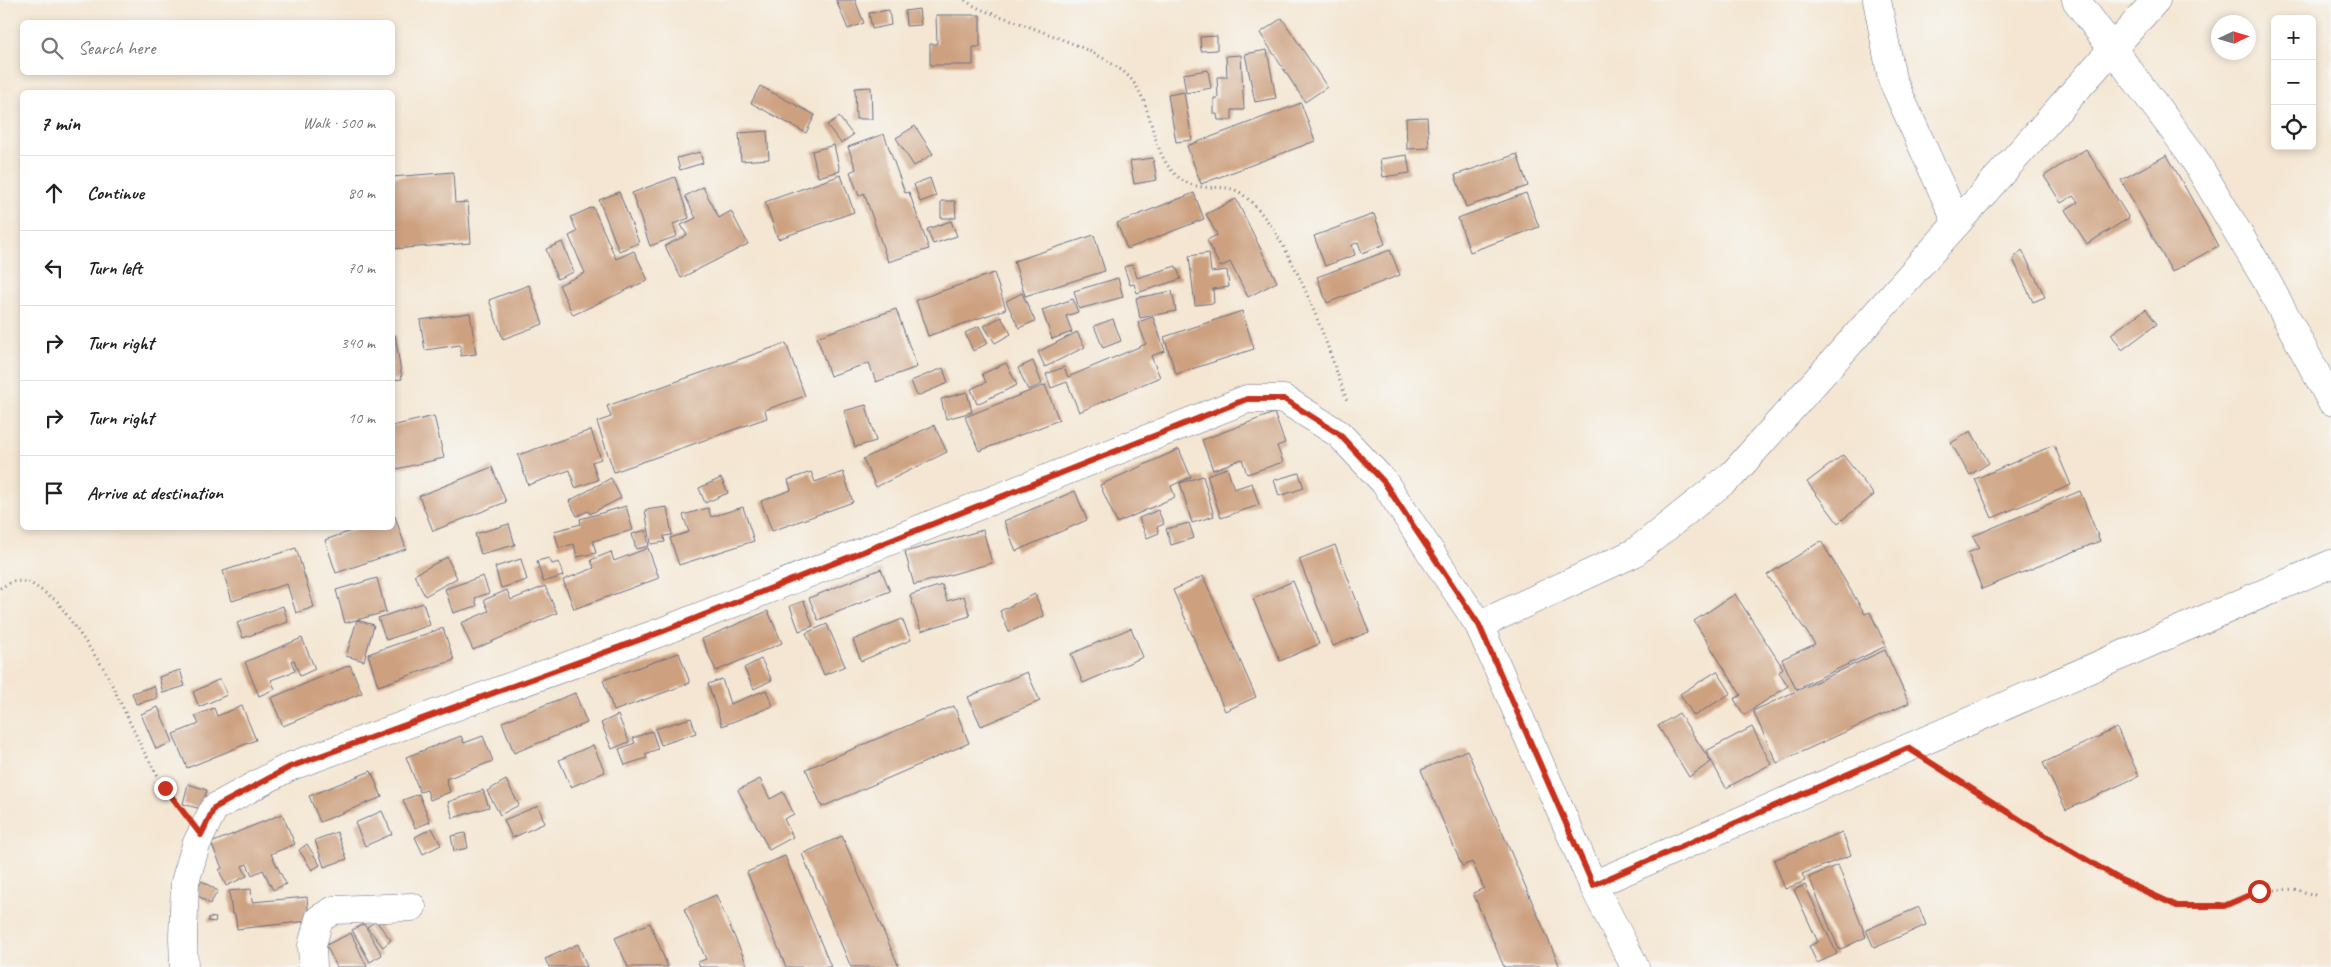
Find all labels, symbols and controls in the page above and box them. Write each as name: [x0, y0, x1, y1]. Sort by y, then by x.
north arrow: [2211, 15, 2256, 60]
map controls: [2271, 15, 2316, 150]
button: +: [2271, 15, 2316, 60]
search box: [20, 20, 395, 75]
icon: search: [38, 34, 66, 62]
text: Search here: [78, 36, 155, 60]
button: −: [2271, 60, 2316, 105]
button: locate: [2271, 105, 2316, 150]
text: 7 min: [40, 110, 80, 136]
text: Walk · 500 m: [303, 113, 375, 133]
icon: ahead: [40, 179, 68, 207]
text: Continue: [87, 181, 144, 205]
text: 80 m: [348, 183, 375, 203]
icon: left: [40, 254, 68, 282]
text: Turn left: [87, 256, 142, 280]
text: 70 m: [348, 258, 375, 278]
icon: right: [40, 329, 68, 357]
text: Turn right: [87, 331, 154, 355]
text: 340 m: [341, 333, 375, 353]
icon: right: [40, 404, 68, 432]
text: Turn right: [87, 406, 154, 430]
text: 10 m: [348, 408, 375, 428]
icon: arrive: [40, 479, 68, 507]
text: Arrive at destination: [87, 481, 223, 505]
route end: [154, 777, 177, 800]
route start: [2248, 880, 2271, 903]

